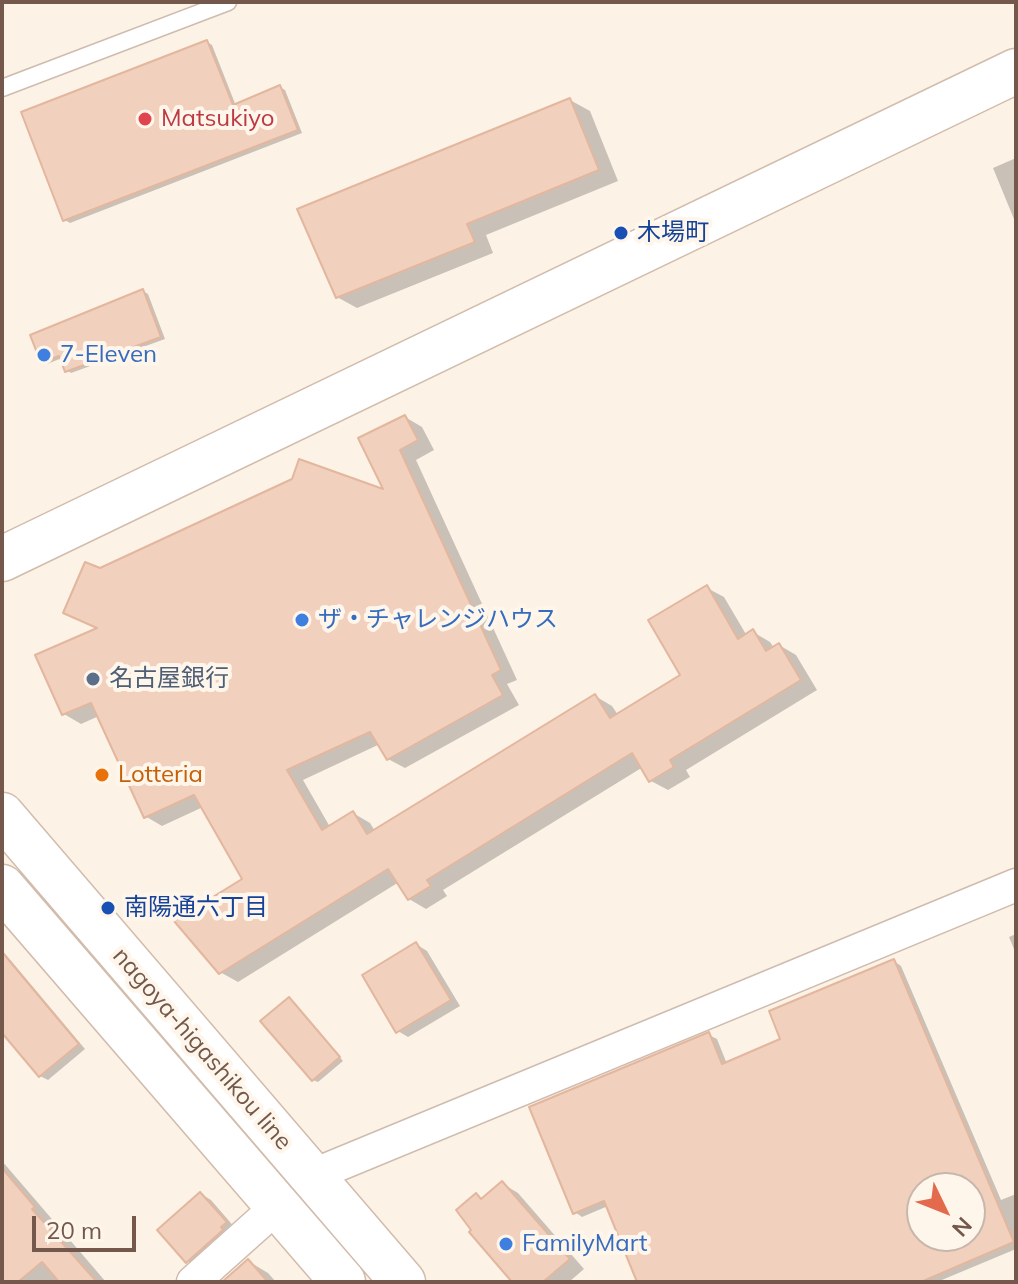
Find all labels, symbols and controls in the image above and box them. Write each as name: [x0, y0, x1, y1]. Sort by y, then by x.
place label: Matsukiyo: [161, 105, 274, 133]
marker: Matsukiyo: [136, 110, 154, 128]
place label: 木場町: [637, 219, 709, 247]
marker: 木場町: [612, 224, 630, 242]
place label: 7-Eleven: [60, 341, 157, 369]
marker: 7-Eleven: [35, 346, 53, 364]
place label: ザ・チャレンジハウス: [318, 606, 558, 634]
marker: ザ・チャレンジハウス: [293, 611, 311, 629]
place label: 名古屋銀行: [109, 665, 229, 693]
marker: 名古屋銀行: [84, 670, 102, 688]
place label: Lotteria: [118, 761, 203, 789]
marker: Lotteria: [93, 766, 111, 784]
place label: 南陽通六丁目: [124, 894, 268, 922]
marker: 南陽通六丁目: [99, 899, 117, 917]
street label: nagoya-higashikou line: [106, 942, 298, 1156]
north arrow: [906, 1172, 986, 1252]
scale bar: [36, 1200, 140, 1250]
text: N: [946, 1211, 978, 1243]
text: 20 m: [46, 1215, 102, 1245]
place label: FamilyMart: [522, 1230, 647, 1258]
marker: FamilyMart: [497, 1235, 515, 1253]

